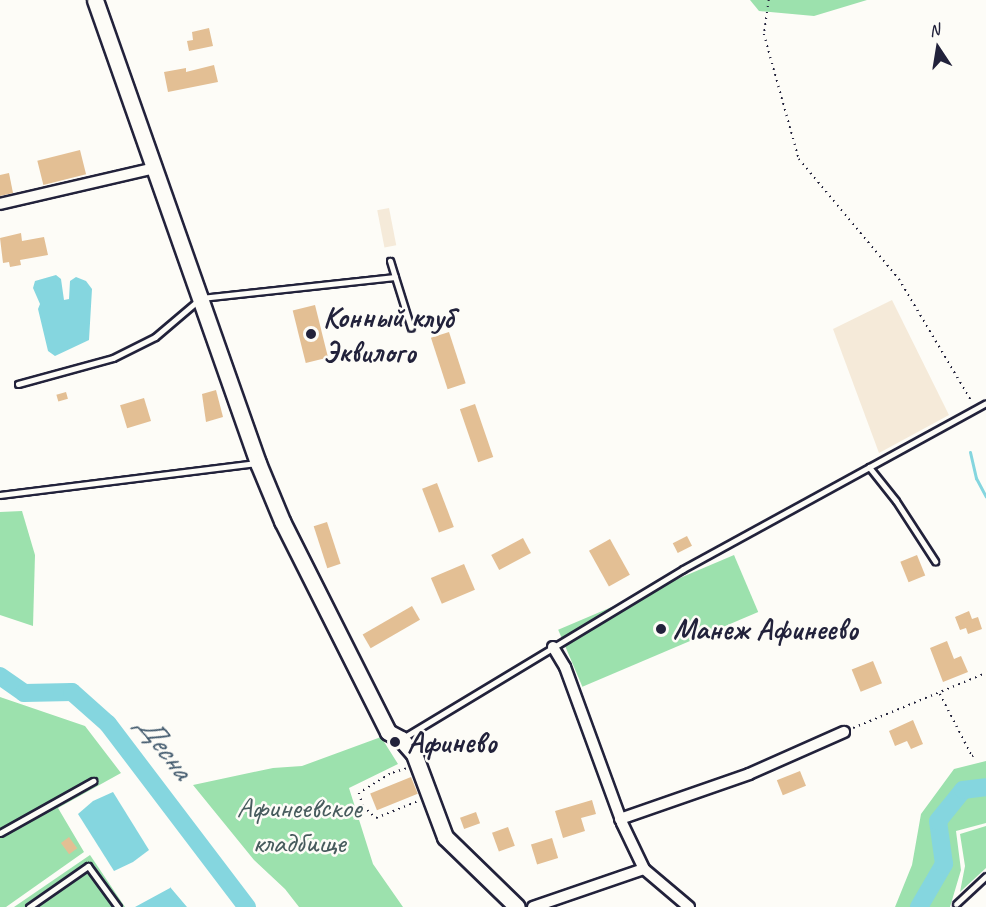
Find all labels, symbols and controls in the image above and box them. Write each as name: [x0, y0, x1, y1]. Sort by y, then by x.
north arrow: [908, 18, 968, 78]
text: N: [927, 20, 941, 41]
place label: Конный клуб Эквилого: [323, 299, 453, 370]
marker: Конный клуб Эквилого: [304, 327, 318, 341]
place label: Манеж Афинеево: [673, 611, 856, 647]
marker: Манеж Афинеево: [654, 622, 668, 636]
water label: Десна: [127, 707, 201, 787]
place label: Афинево: [407, 724, 497, 760]
marker: Афинево: [388, 735, 402, 749]
park label: Афинеевское кладбище: [236, 789, 362, 860]

